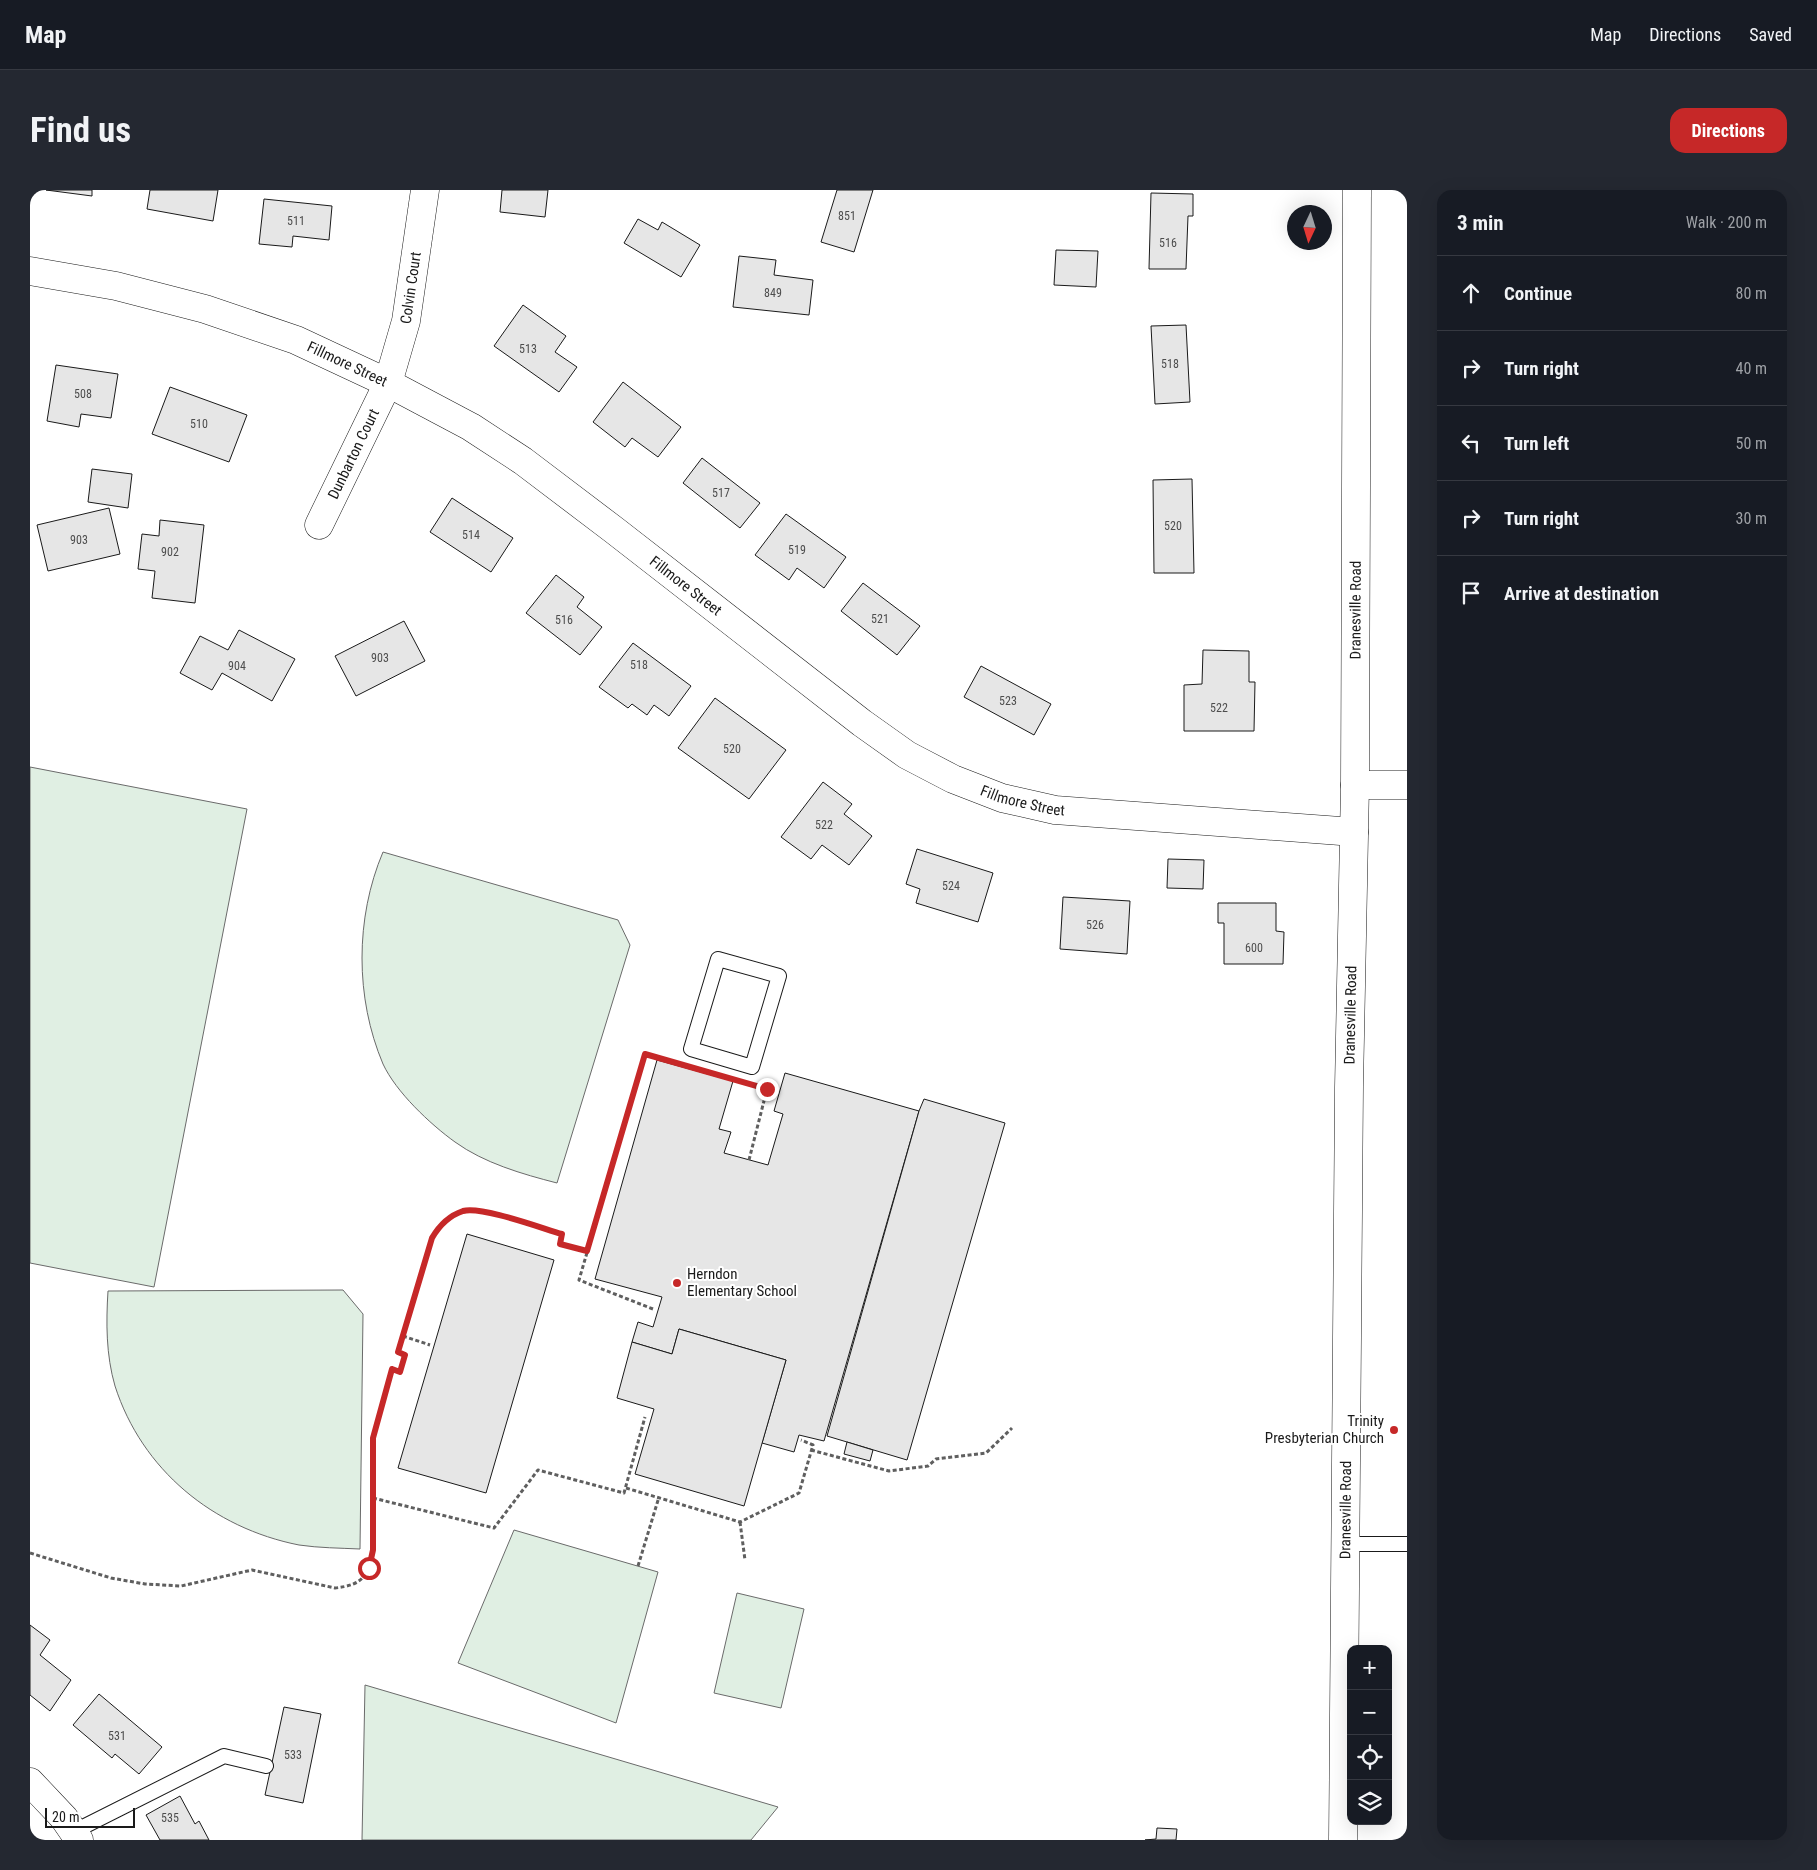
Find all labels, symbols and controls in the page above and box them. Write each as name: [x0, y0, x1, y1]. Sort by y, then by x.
text: Map: [25, 21, 66, 49]
text: Map: [1590, 24, 1621, 45]
text: Directions: [1649, 24, 1721, 45]
text: Saved: [1749, 24, 1792, 45]
button: Directions: [1670, 108, 1787, 153]
text: Find us: [30, 110, 131, 151]
north arrow: [1287, 205, 1332, 250]
house number: 851: [838, 209, 856, 223]
text: 3 min: [1457, 211, 1504, 235]
text: Walk · 200 m: [1686, 213, 1767, 232]
house number: 511: [287, 214, 305, 228]
house number: 516: [1159, 236, 1177, 250]
street label: Colvin Court: [397, 250, 425, 325]
icon: ahead: [1457, 279, 1485, 307]
text: Continue: [1504, 282, 1572, 305]
text: 80 m: [1735, 284, 1767, 303]
house number: 849: [764, 286, 782, 300]
street label: Fillmore Street: [304, 338, 390, 390]
house number: 513: [519, 342, 537, 356]
icon: right: [1457, 354, 1485, 382]
house number: 518: [1161, 357, 1179, 371]
text: Turn right: [1504, 357, 1579, 380]
text: 40 m: [1735, 359, 1767, 378]
house number: 508: [74, 387, 92, 401]
street label: Dunbarton Court: [324, 406, 383, 502]
house number: 510: [190, 417, 208, 431]
icon: left: [1457, 429, 1485, 457]
text: Turn left: [1504, 432, 1569, 455]
text: 50 m: [1735, 434, 1767, 453]
house number: 517: [712, 486, 730, 500]
icon: right: [1457, 504, 1485, 532]
text: Turn right: [1504, 507, 1579, 530]
text: 30 m: [1735, 509, 1767, 528]
house number: 520: [1164, 519, 1182, 533]
house number: 514: [462, 528, 480, 542]
house number: 903: [70, 533, 88, 547]
house number: 519: [788, 543, 806, 557]
house number: 902: [161, 545, 179, 559]
street label: Fillmore Street: [646, 552, 725, 619]
street label: Dranesville Road: [1346, 561, 1365, 659]
icon: arrive: [1457, 579, 1485, 607]
text: Arrive at destination: [1504, 582, 1659, 605]
house number: 521: [871, 612, 889, 626]
house number: 516: [555, 613, 573, 627]
house number: 903: [371, 651, 389, 665]
house number: 518: [630, 658, 648, 672]
house number: 904: [228, 659, 246, 673]
house number: 523: [999, 694, 1017, 708]
house number: 522: [1210, 701, 1228, 715]
house number: 520: [723, 742, 741, 756]
street label: Fillmore Street: [978, 782, 1065, 820]
house number: 522: [815, 818, 833, 832]
house number: 524: [942, 879, 960, 893]
house number: 526: [1086, 918, 1104, 932]
house number: 600: [1245, 941, 1263, 955]
street label: Dranesville Road: [1340, 966, 1360, 1064]
route end: [756, 1078, 779, 1101]
place label: Herndon Elementary School: [687, 1265, 797, 1300]
marker: Herndon Elementary School: [671, 1277, 683, 1289]
place label: Trinity Presbyterian Church: [1265, 1412, 1384, 1447]
marker: Trinity Presbyterian Church: [1388, 1424, 1400, 1436]
street label: Dranesville Road: [1336, 1461, 1355, 1559]
route start: [358, 1557, 381, 1580]
map controls: [1347, 1645, 1392, 1825]
button: +: [1347, 1645, 1392, 1690]
button: −: [1347, 1690, 1392, 1735]
house number: 531: [108, 1729, 126, 1743]
button: locate: [1347, 1735, 1392, 1780]
house number: 533: [284, 1748, 302, 1762]
button: layers: [1347, 1780, 1392, 1825]
scale bar: [45, 1805, 135, 1828]
text: 20 m: [52, 1809, 80, 1825]
house number: 535: [161, 1811, 179, 1825]

